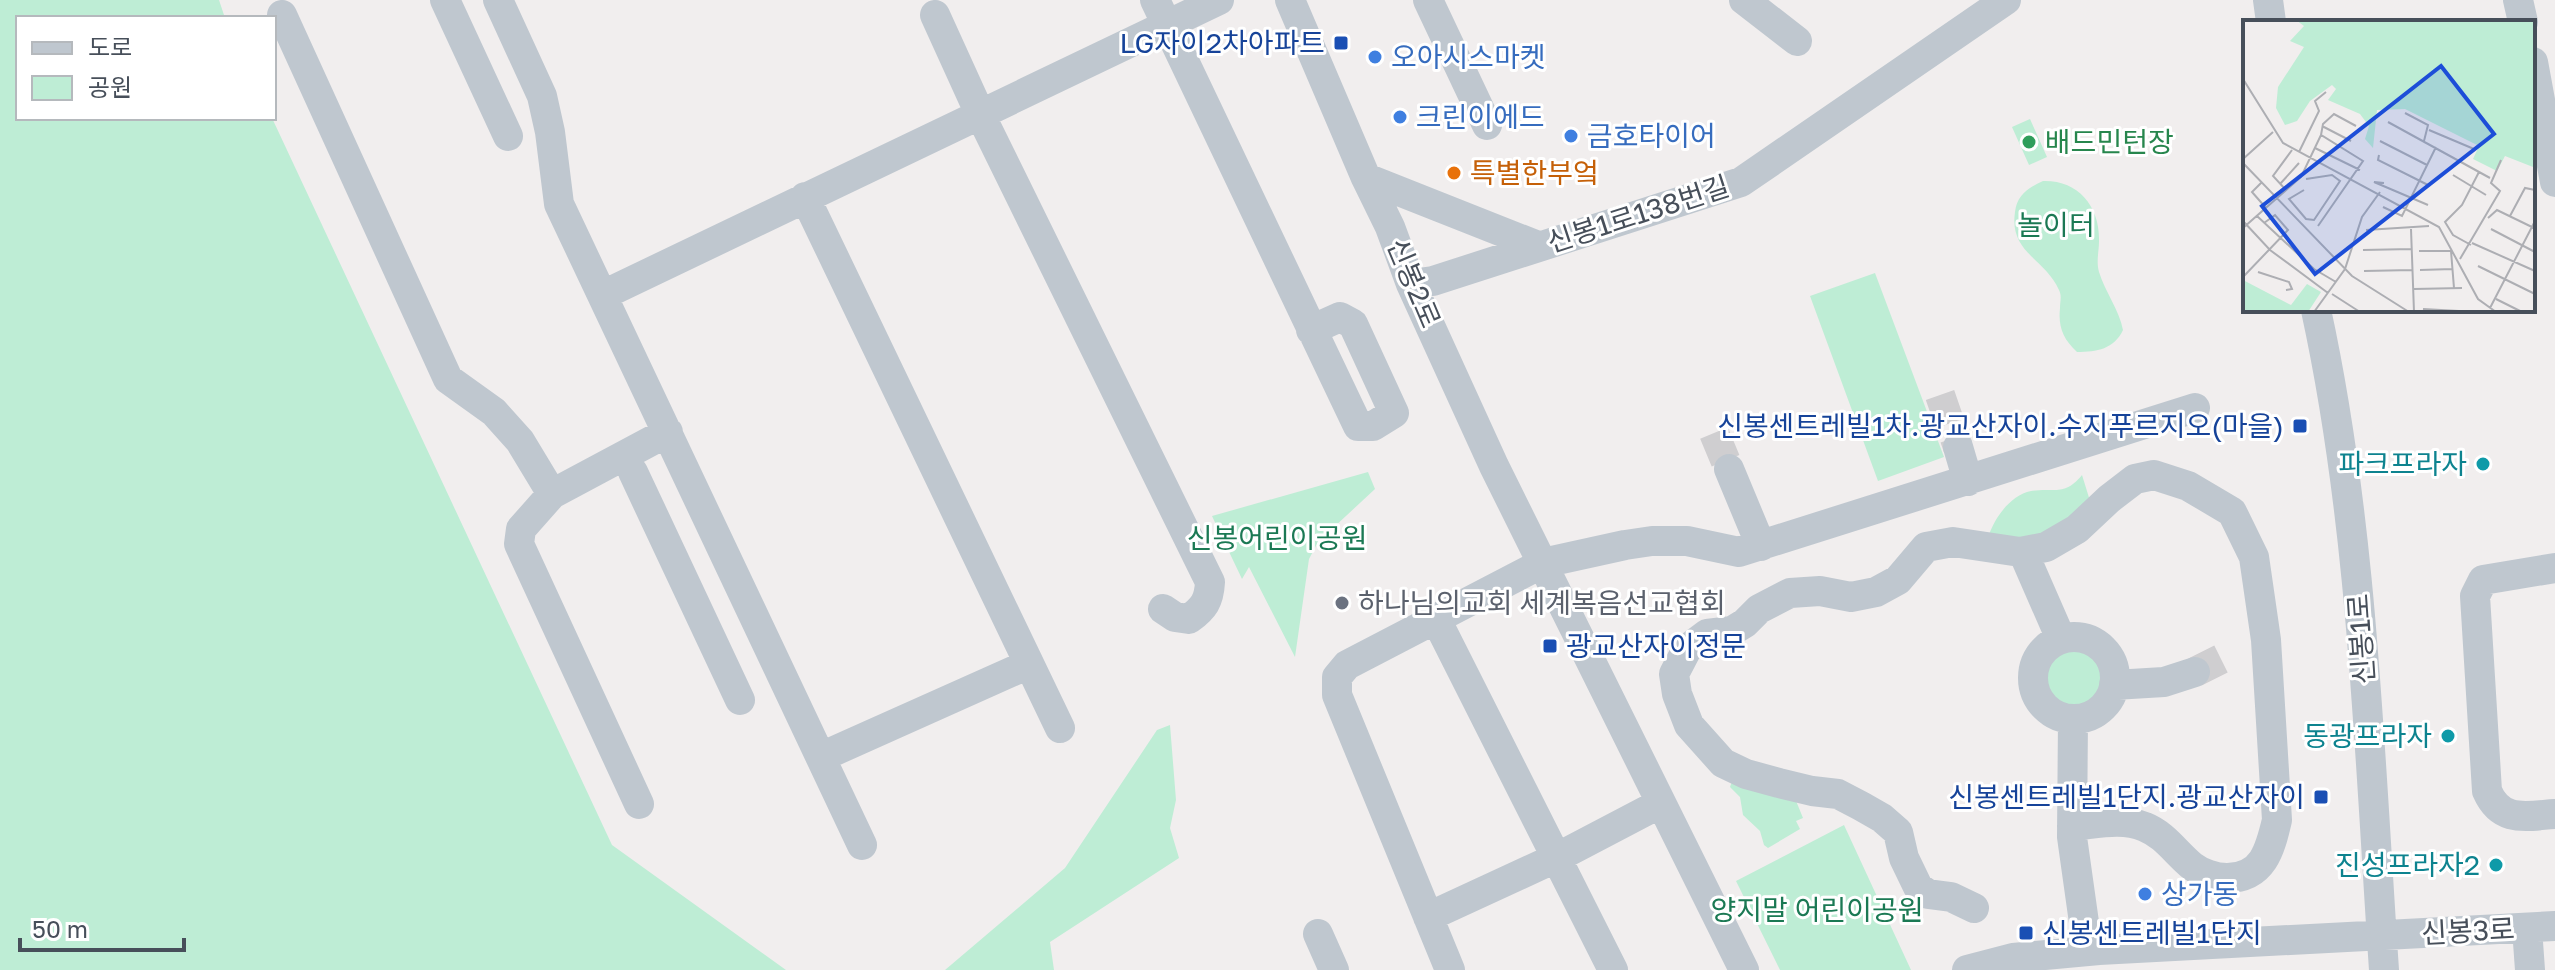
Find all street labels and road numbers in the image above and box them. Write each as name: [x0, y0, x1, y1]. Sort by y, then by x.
street label: 신봉1로138번길: [1543, 169, 1733, 258]
street label: 신봉2로: [1381, 233, 1448, 332]
street label: 신봉1로: [2341, 593, 2380, 686]
street label: 신봉3로: [2420, 912, 2516, 949]

